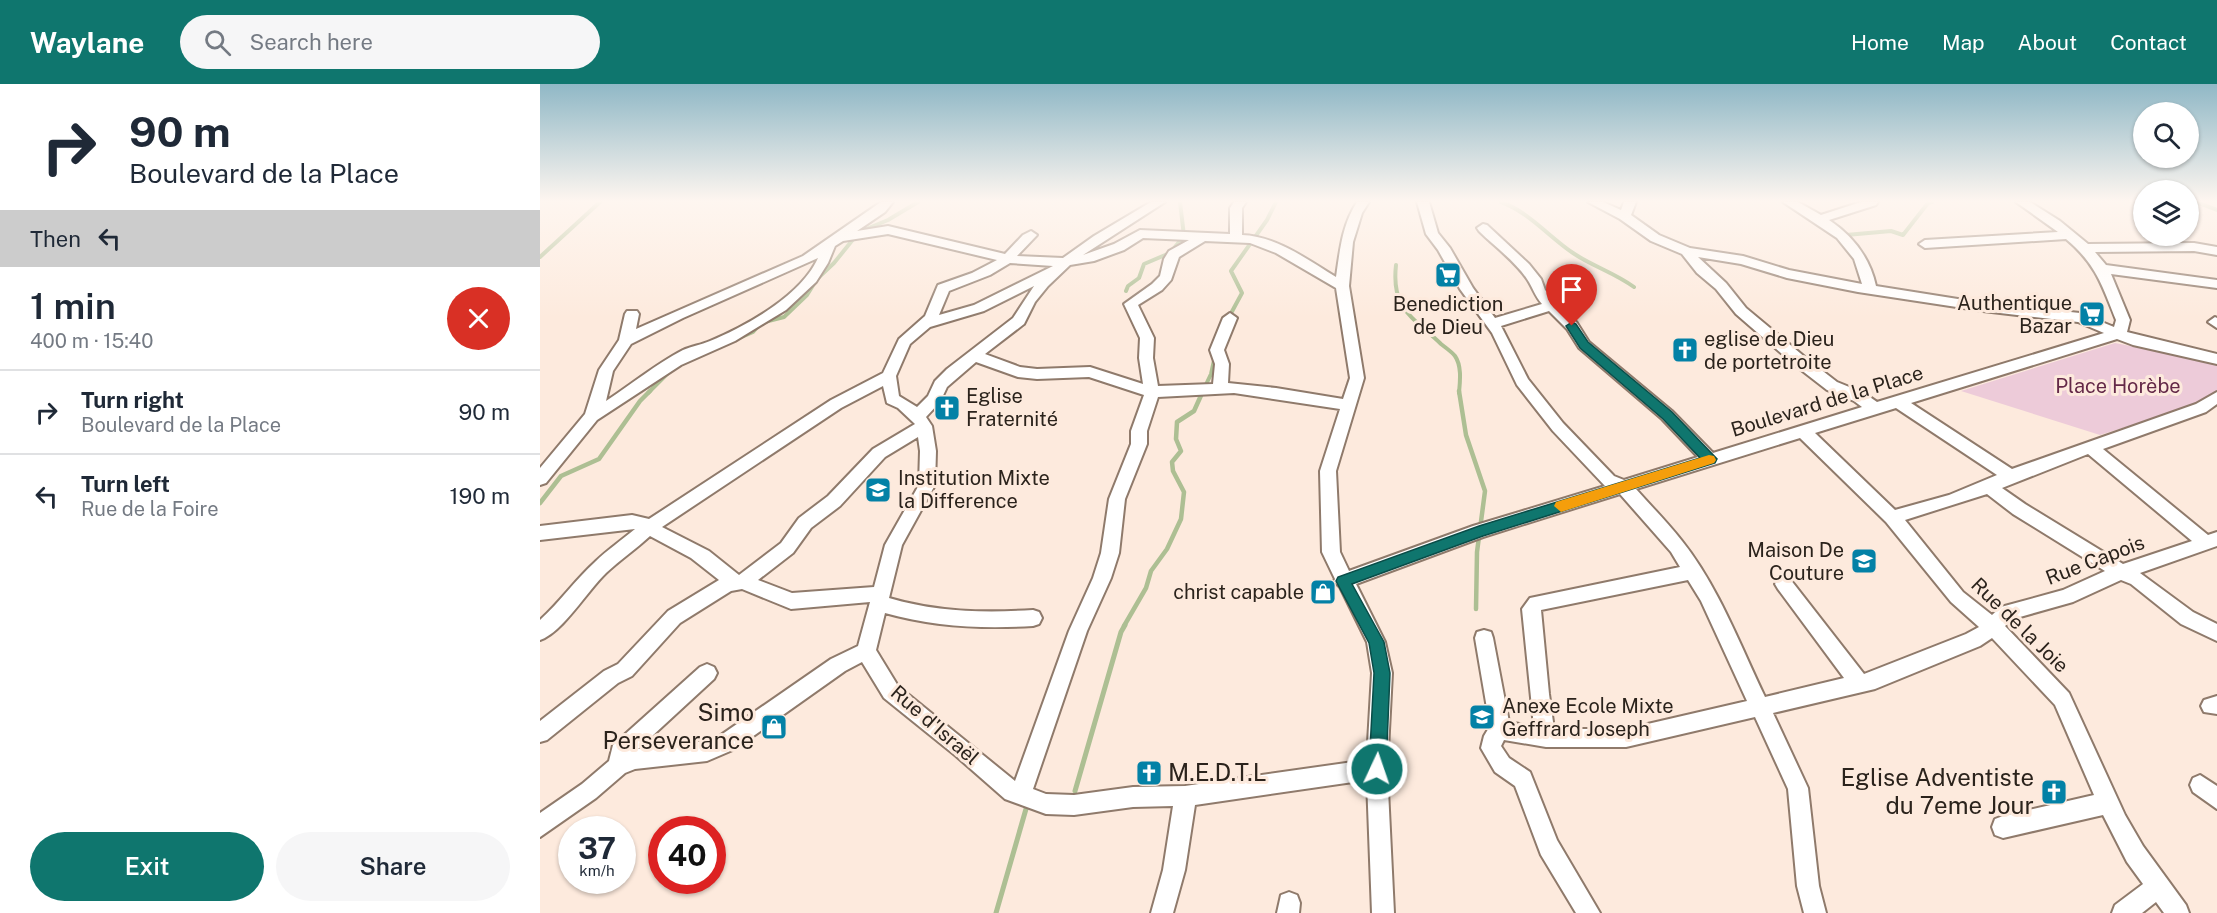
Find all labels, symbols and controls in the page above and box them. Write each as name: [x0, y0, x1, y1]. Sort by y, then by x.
search box: [180, 15, 600, 69]
text: Waylane: [30, 26, 144, 59]
icon: search: [201, 26, 234, 59]
text: Search here: [249, 29, 373, 55]
text: Home: [1851, 30, 1909, 55]
text: Map: [1942, 30, 1985, 55]
text: About: [2018, 30, 2077, 55]
text: Contact: [2110, 30, 2187, 55]
map controls: [2133, 102, 2199, 246]
button: search: [2133, 102, 2199, 168]
text: 90 m: [129, 107, 231, 156]
icon: right: [30, 108, 108, 186]
text: Boulevard de la Place: [129, 157, 399, 189]
button: layers: [2133, 180, 2199, 246]
icon: left: [93, 222, 126, 255]
text: Then: [30, 226, 81, 252]
supermarket icon: Benediction de Dieu: [1433, 260, 1463, 290]
pin: [1546, 264, 1597, 326]
icon: arrive: [1555, 273, 1588, 306]
text: 1 min: [30, 285, 116, 327]
button: close: [447, 287, 510, 350]
place label: Authentique Bazar: [1957, 291, 2072, 338]
place label: Benediction de Dieu: [1393, 292, 1503, 339]
supermarket icon: Authentique Bazar: [2077, 299, 2107, 329]
place label: eglise de Dieu de portetroite: [1704, 327, 1834, 374]
text: 400 m · 15:40: [30, 329, 153, 353]
church icon: eglise de Dieu de portetroite: [1670, 335, 1700, 365]
street label: Boulevard de la Place: [1728, 360, 1926, 442]
park label: Place Horèbe: [2055, 374, 2181, 398]
place label: Eglise Fraternité: [966, 384, 1058, 431]
text: Turn right: [81, 387, 184, 413]
church icon: Eglise Fraternité: [932, 393, 962, 423]
icon: right: [30, 396, 63, 429]
text: 90 m: [459, 399, 510, 425]
text: Boulevard de la Place: [81, 413, 281, 437]
place label: Institution Mixte la Difference: [898, 466, 1050, 513]
text: Turn left: [81, 471, 170, 497]
school or university icon: Institution Mixte la Difference: [863, 475, 893, 505]
icon: left: [30, 480, 63, 513]
text: 190 m: [450, 483, 510, 509]
text: Rue de la Foire: [81, 497, 219, 521]
street label: Rue Capois: [2042, 530, 2148, 590]
place label: Maison De Couture: [1747, 538, 1844, 585]
school or university icon: Maison De Couture: [1849, 546, 1879, 576]
street label: Rue de la Joie: [1966, 573, 2074, 677]
shop icon: christ capable: [1308, 577, 1338, 607]
place label: christ capable: [1173, 580, 1304, 604]
street label: Rue d'Israël: [886, 680, 984, 770]
place label: Anexe Ecole Mixte Geffrard Joseph: [1502, 694, 1674, 741]
place label: Simo Perseverance: [602, 698, 754, 754]
school or university icon: Anexe Ecole Mixte Geffrard Joseph: [1467, 702, 1497, 732]
shop icon: Simo Perseverance: [759, 712, 789, 742]
position arrow: [1345, 737, 1409, 801]
church icon: M.E.D.T.L: [1134, 758, 1164, 788]
place label: M.E.D.T.L: [1168, 758, 1267, 786]
place label: Eglise Adventiste du 7eme Jour: [1840, 763, 2034, 819]
church icon: Eglise Adventiste du 7eme Jour: [2039, 777, 2069, 807]
speed limit sign: 40: [648, 816, 726, 894]
text: 37: [578, 830, 616, 866]
button: Exit: [30, 832, 264, 901]
button: Share: [276, 832, 510, 901]
text: km/h: [579, 862, 615, 879]

